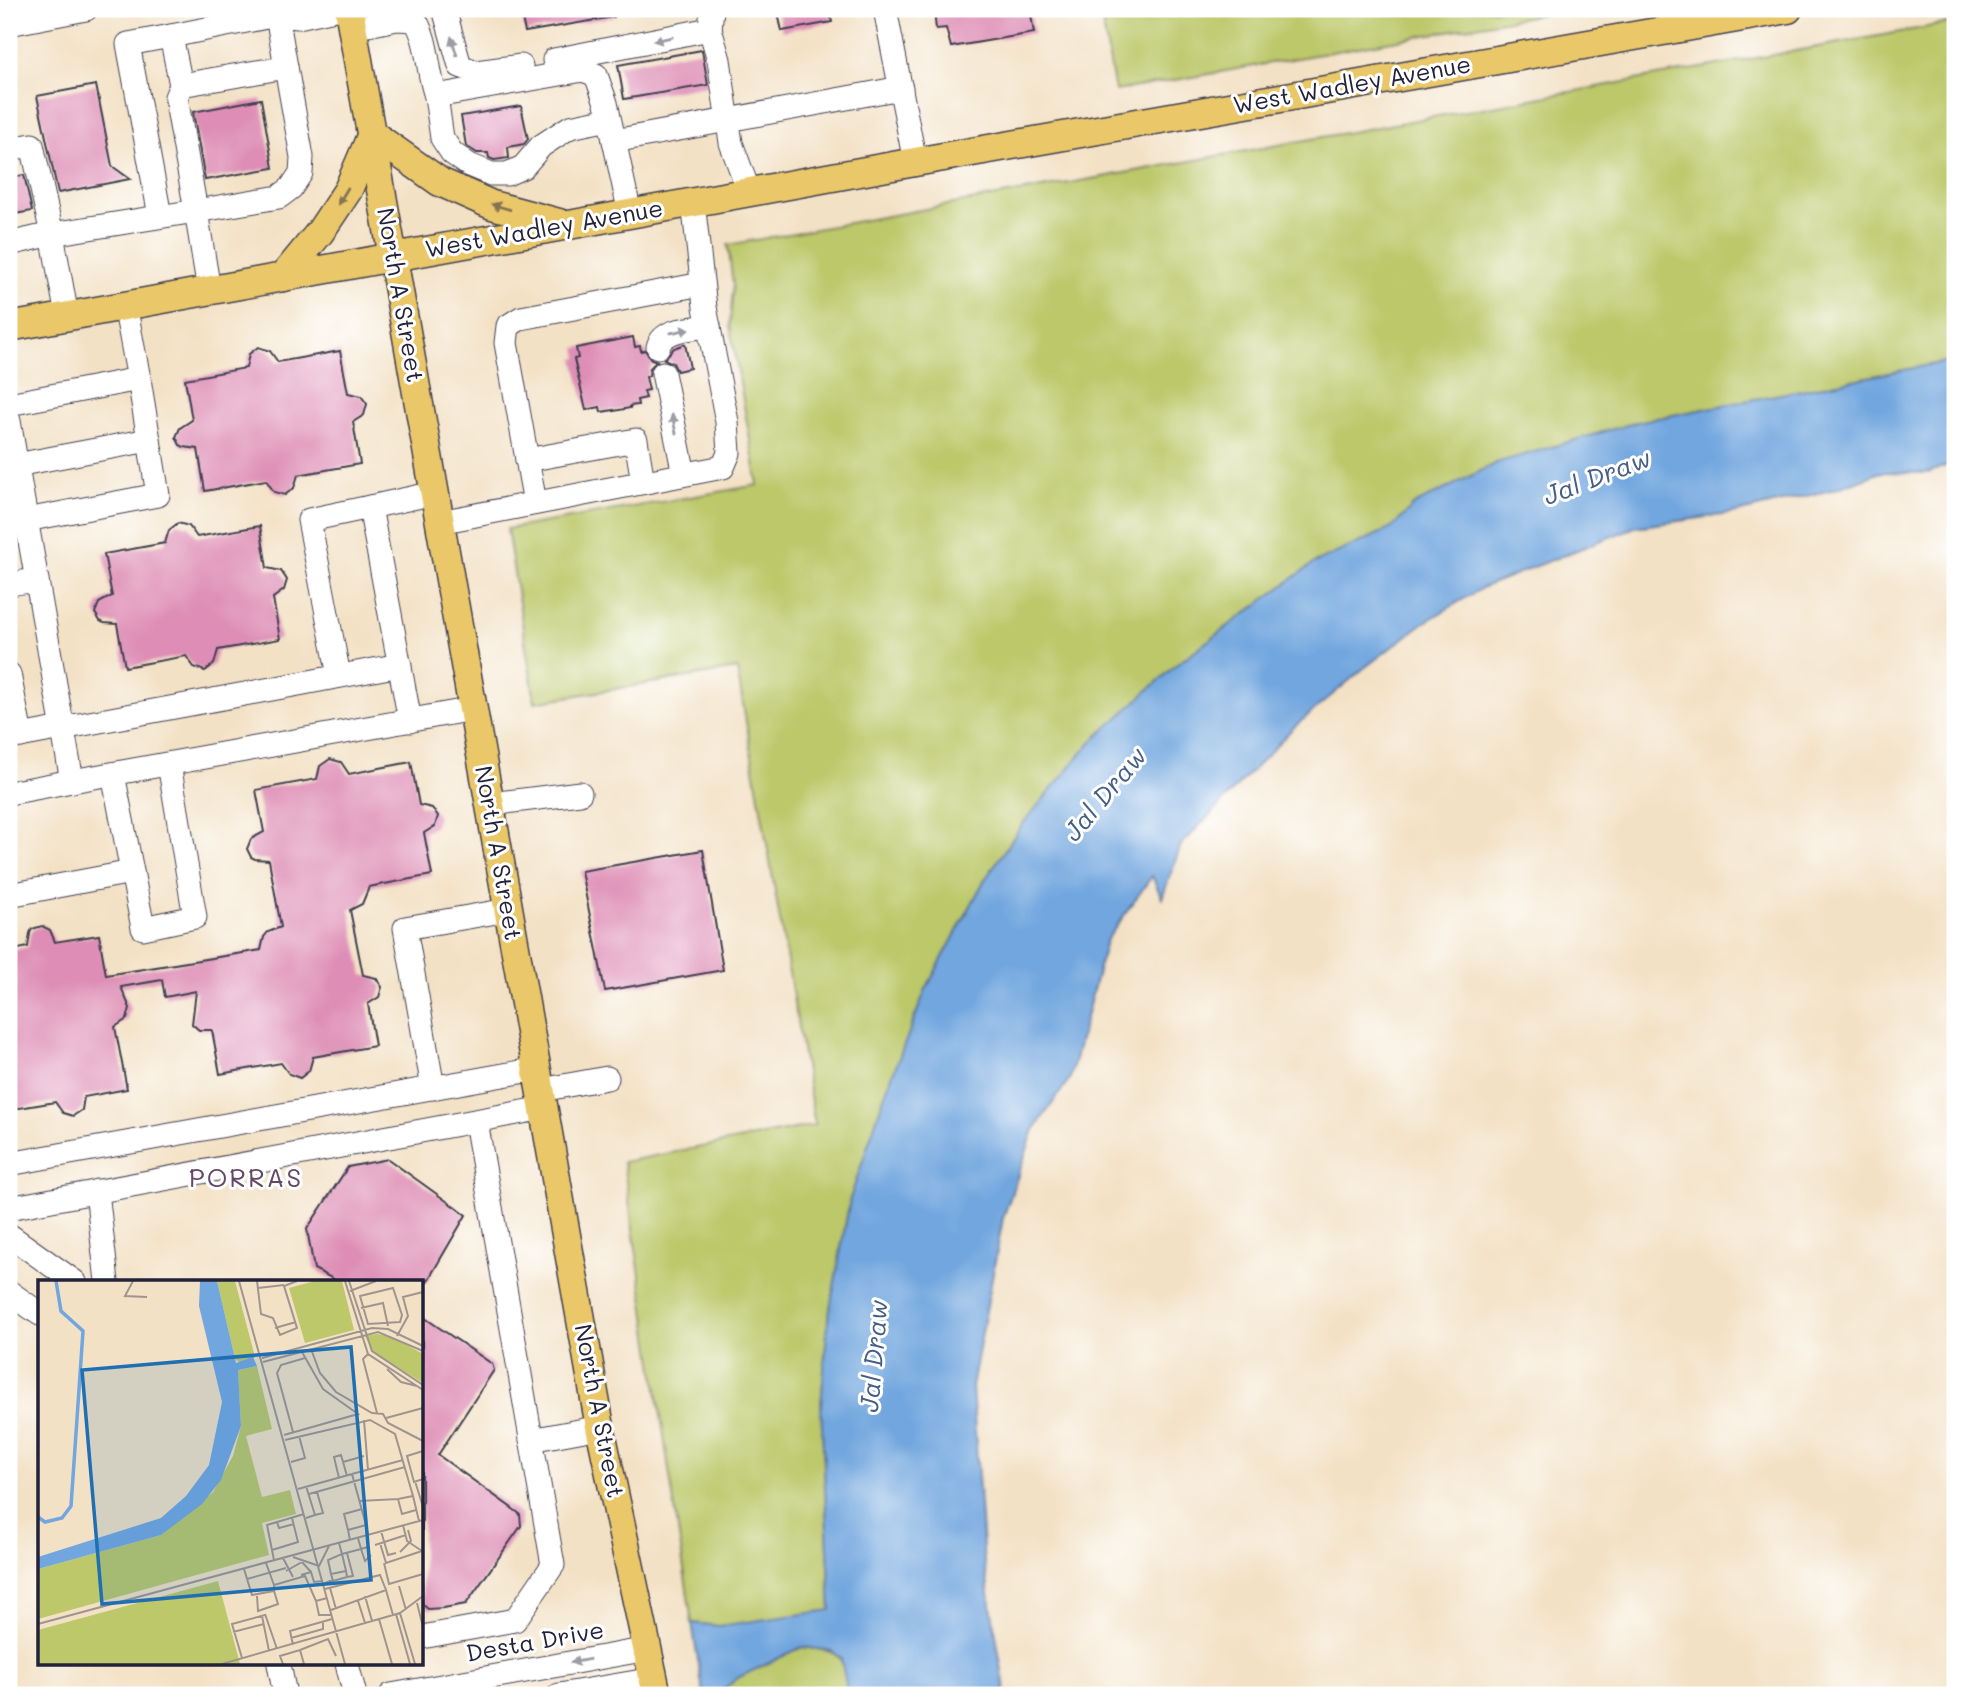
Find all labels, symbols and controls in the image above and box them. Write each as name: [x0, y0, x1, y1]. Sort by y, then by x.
one-way arrow: [652, 33, 674, 44]
one-way arrow: [449, 36, 459, 57]
street label: West Wadley Avenue: [1230, 47, 1473, 120]
one-way arrow: [337, 187, 350, 206]
street label: West Wadley Avenue: [422, 191, 665, 264]
one-way arrow: [490, 202, 511, 212]
street label: North A Street: [371, 205, 432, 384]
one-way arrow: [669, 326, 691, 337]
one-way arrow: [668, 413, 679, 435]
water label: Jal Draw: [1538, 440, 1655, 512]
water label: Jal Draw: [1055, 739, 1153, 847]
street label: North A Street: [469, 763, 530, 942]
district label: PORRAS: [189, 1160, 303, 1194]
inset map: [38, 1280, 424, 1666]
water label: Jal Draw: [851, 1298, 895, 1413]
street label: North A Street: [568, 1321, 633, 1500]
street label: Desta Drive: [463, 1613, 606, 1668]
one-way arrow: [569, 1656, 591, 1667]

